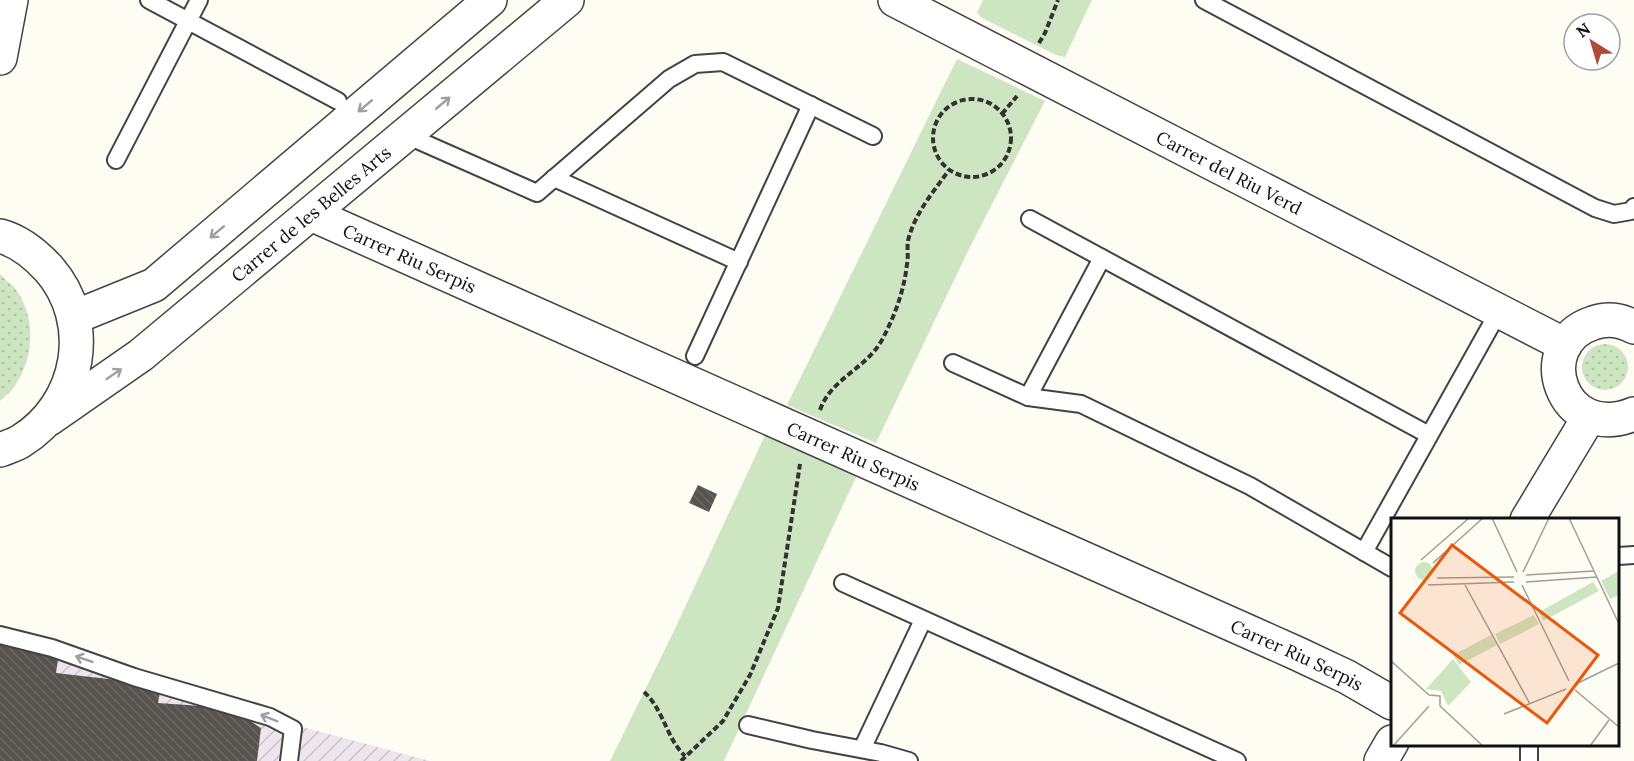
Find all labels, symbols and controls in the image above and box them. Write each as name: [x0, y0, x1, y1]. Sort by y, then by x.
north arrow: [1562, 12, 1622, 72]
text: N: [1572, 18, 1594, 42]
one-way arrow: [435, 97, 451, 110]
one-way arrow: [357, 99, 373, 112]
street label: Carrer del Riu Verd: [1152, 125, 1306, 219]
street label: Carrer de les Belles Arts: [226, 140, 395, 287]
street label: Carrer Riu Serpis: [339, 218, 480, 298]
one-way arrow: [209, 225, 225, 238]
one-way arrow: [106, 368, 122, 380]
street label: Carrer Riu Serpis: [783, 416, 924, 496]
inset map: [1391, 518, 1619, 746]
street label: Carrer Riu Serpis: [1227, 614, 1367, 695]
one-way arrow: [75, 652, 93, 663]
one-way arrow: [261, 711, 279, 722]

